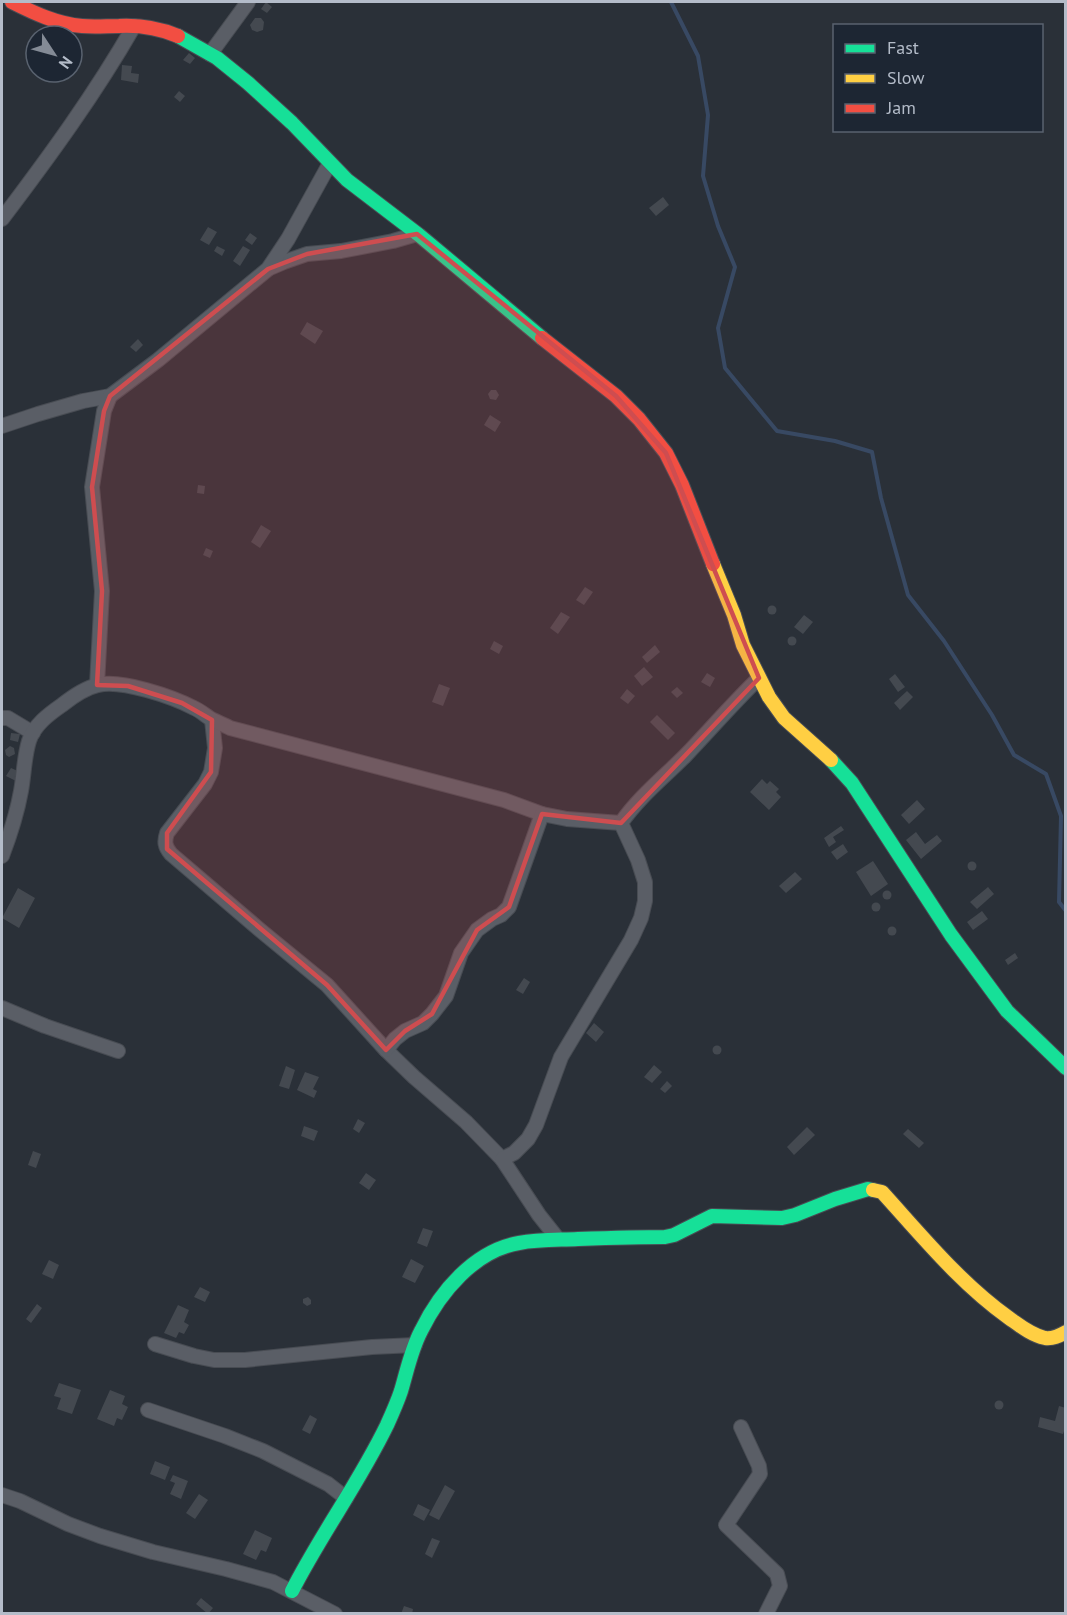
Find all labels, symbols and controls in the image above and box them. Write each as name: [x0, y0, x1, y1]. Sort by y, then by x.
north arrow: [24, 24, 84, 84]
legend: [833, 24, 1043, 132]
text: Fast: [887, 36, 919, 59]
text: N: [55, 53, 77, 73]
text: Slow: [887, 66, 925, 89]
text: Jam: [886, 96, 916, 119]

